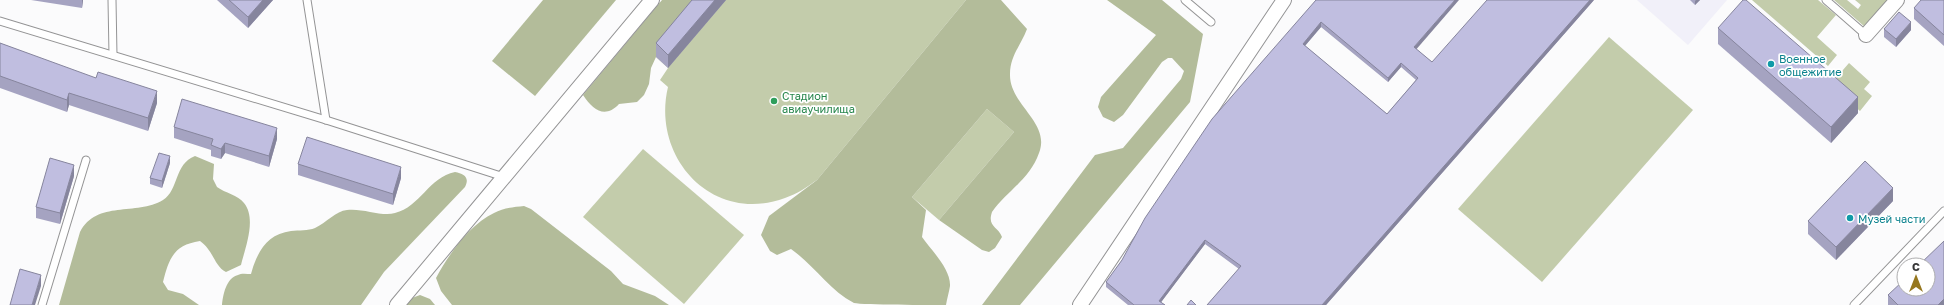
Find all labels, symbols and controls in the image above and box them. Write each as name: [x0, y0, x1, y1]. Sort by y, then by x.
place label: Военное общежитие: [1779, 52, 1842, 78]
marker: Военное общежитие: [1766, 59, 1776, 69]
place label: Стадион авиаучилища: [782, 89, 855, 115]
marker: Стадион авиаучилища: [769, 96, 779, 106]
place label: Музей части: [1858, 212, 1925, 225]
marker: Музей части: [1845, 213, 1855, 223]
north arrow: [1896, 257, 1936, 297]
text: С: [1912, 260, 1920, 273]

